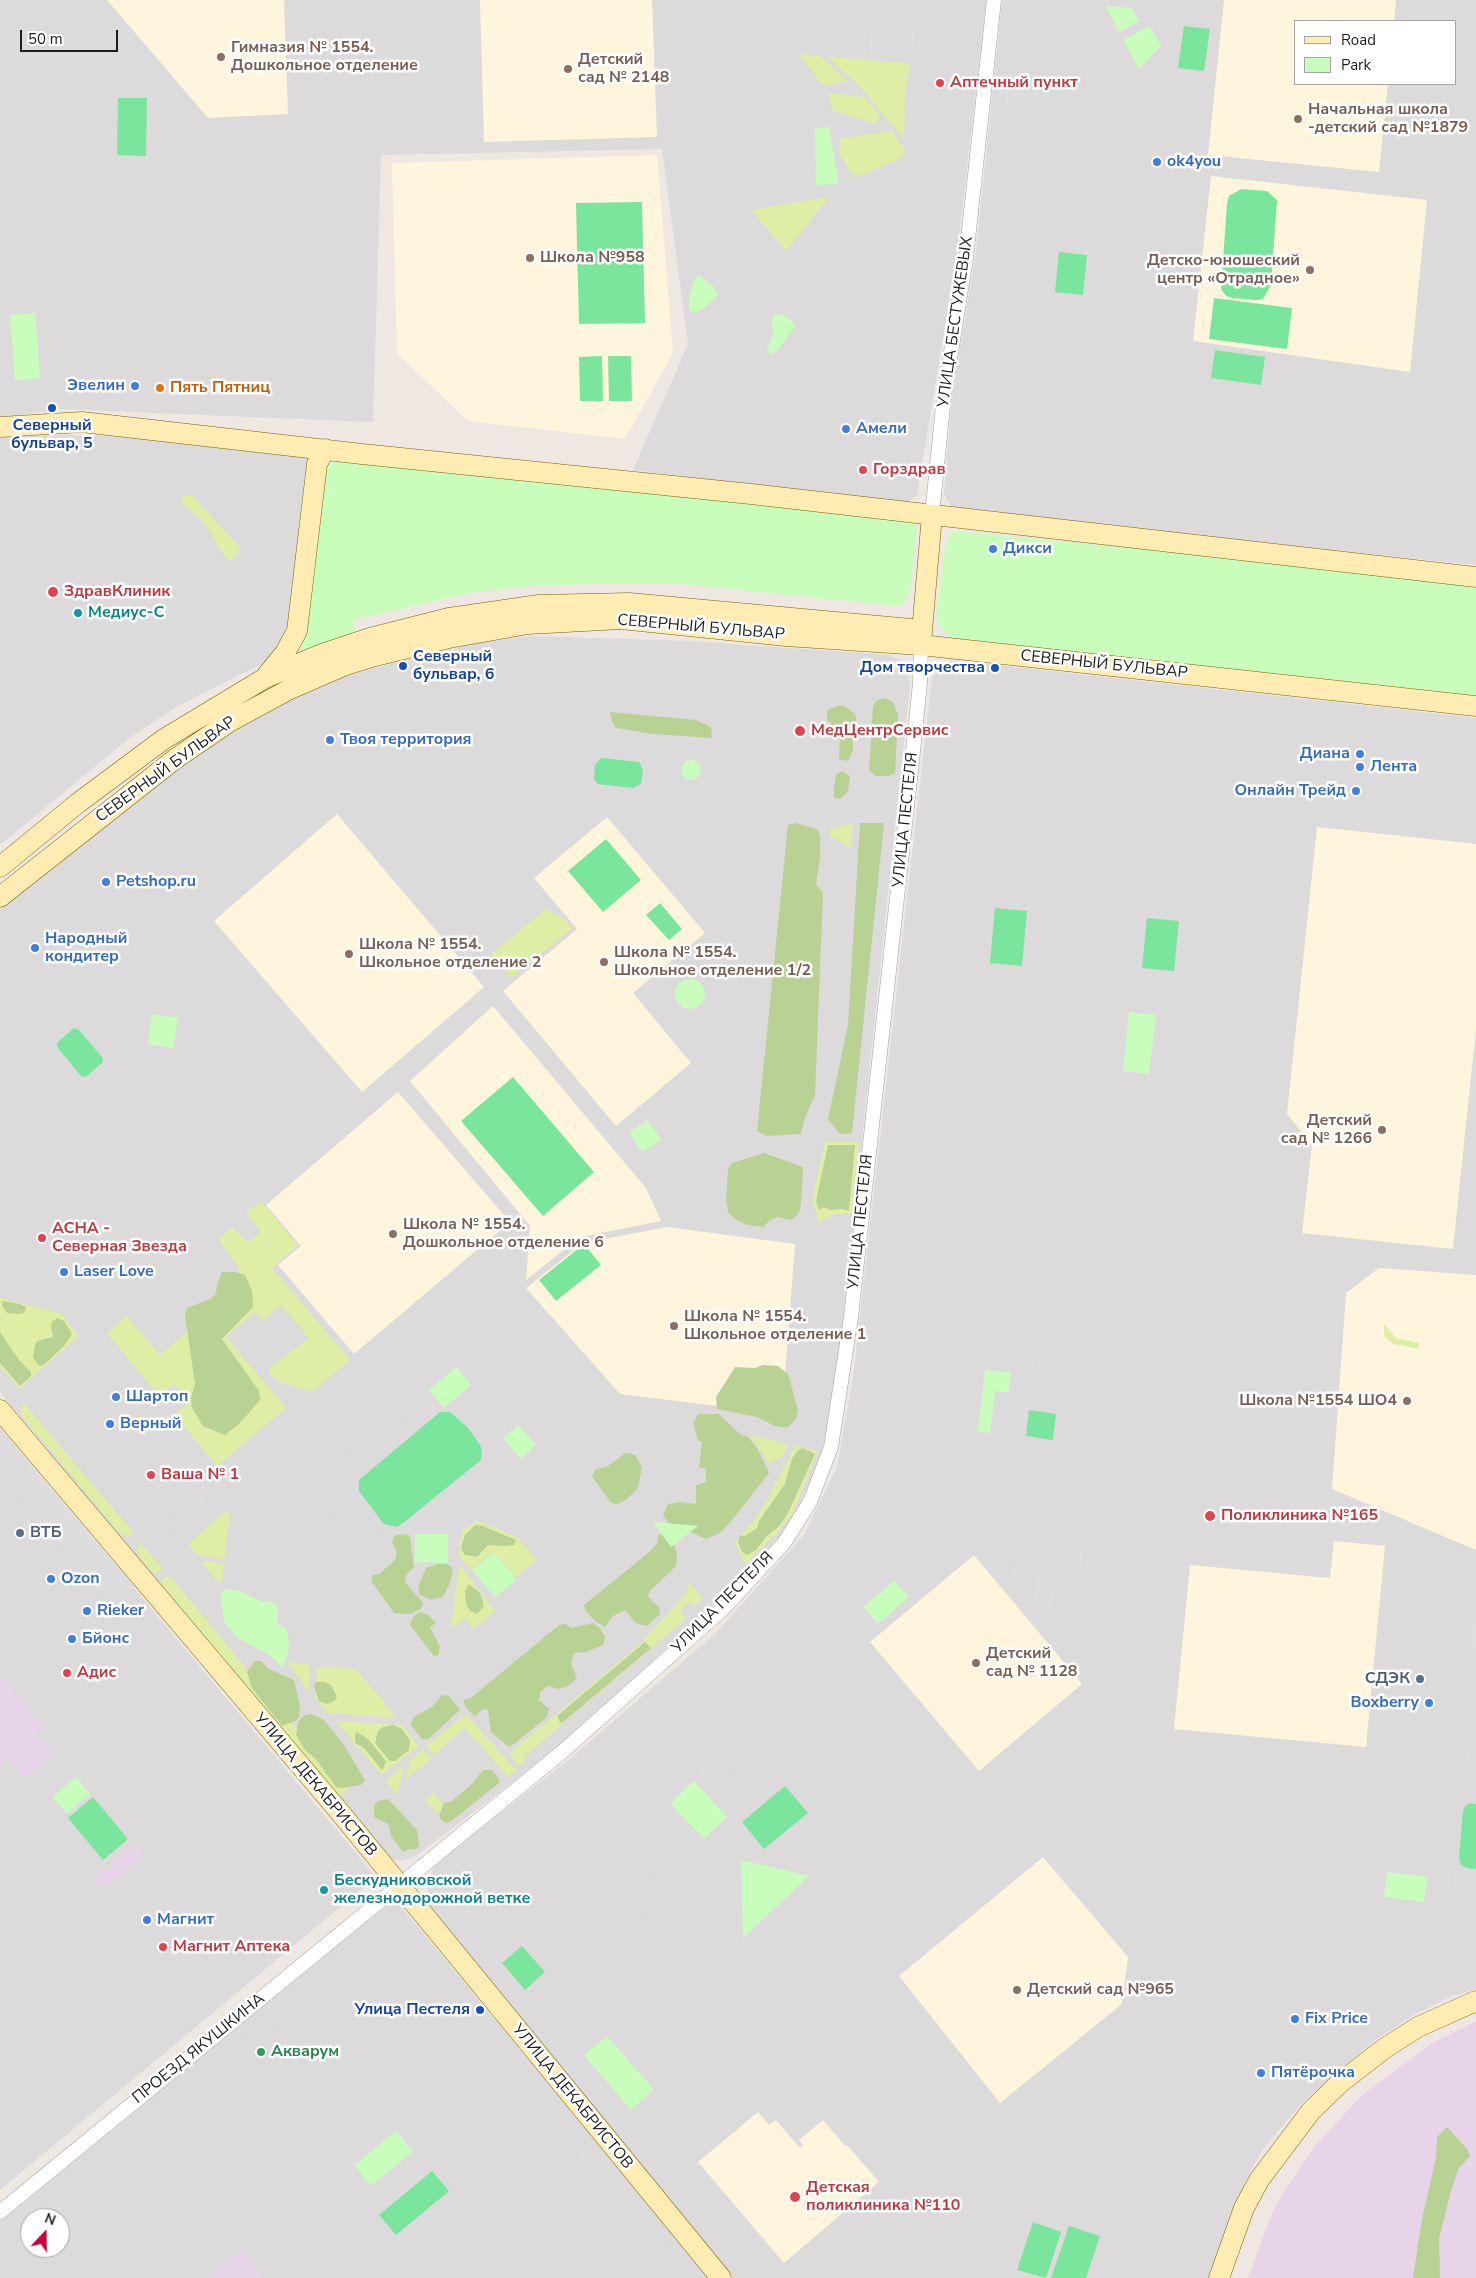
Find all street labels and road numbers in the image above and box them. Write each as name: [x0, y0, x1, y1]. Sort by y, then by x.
street label: УЛИЦА БЕСТУЖЕВЫХ: [934, 235, 978, 409]
street label: СЕВЕРНЫЙ БУЛЬВАР: [617, 611, 785, 645]
street label: СЕВЕРНЫЙ БУЛЬВАР: [1020, 647, 1188, 683]
street label: СЕВЕРНЫЙ БУЛЬВАР: [92, 713, 240, 827]
street label: УЛИЦА ПЕСТЕЛЯ: [889, 751, 923, 889]
street label: УЛИЦА ПЕСТЕЛЯ: [844, 1153, 878, 1291]
street label: УЛИЦА ПЕСТЕЛЯ: [668, 1548, 778, 1658]
street label: УЛИЦА ДЕКАБРИСТОВ: [249, 1709, 381, 1861]
street label: ПРОЕЗД ЯКУШКИНА: [129, 1990, 269, 2108]
street label: УЛИЦА ДЕКАБРИСТОВ: [508, 2021, 636, 2173]

